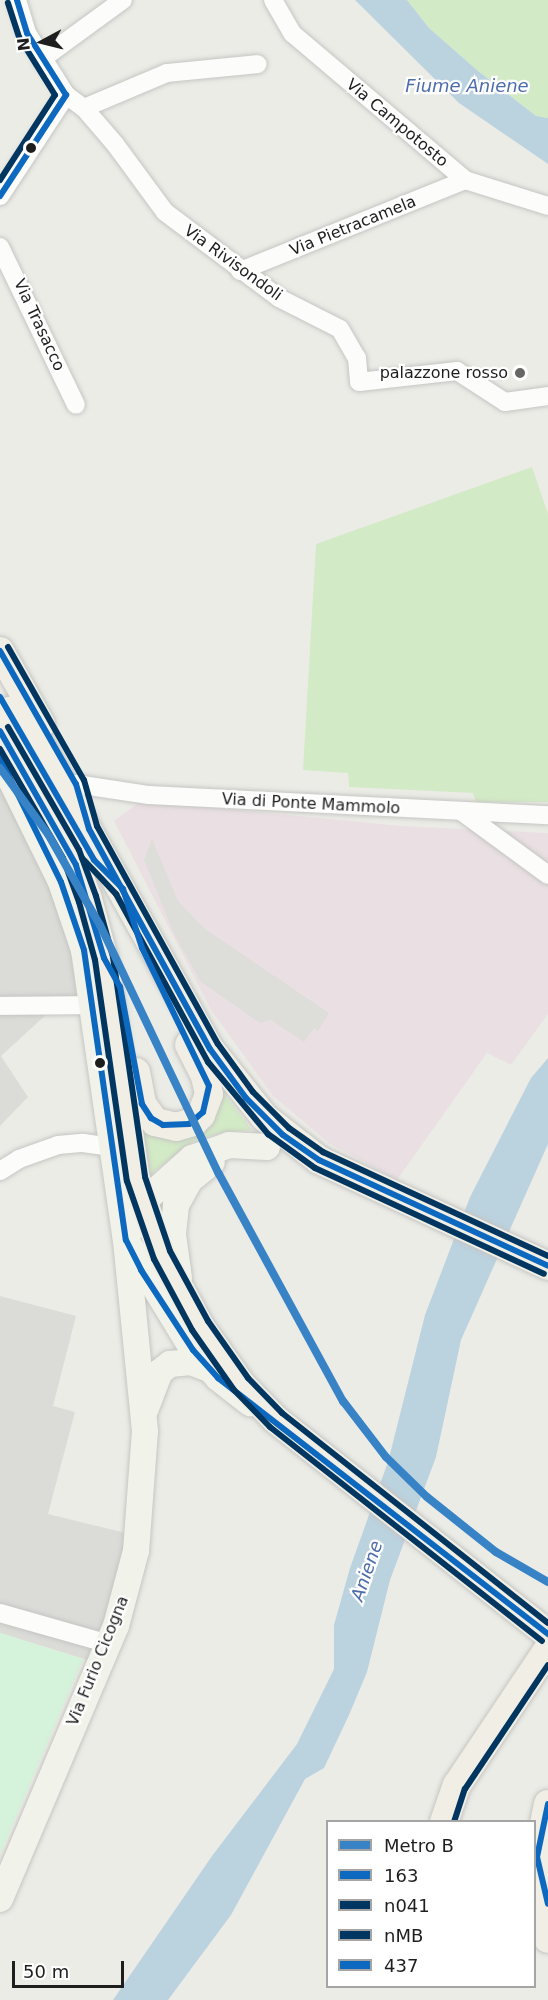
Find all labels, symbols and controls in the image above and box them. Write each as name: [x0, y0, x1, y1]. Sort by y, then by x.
north arrow: [12, 12, 72, 72]
text: N: [13, 36, 34, 52]
street label: Via Campotosto: [342, 75, 452, 171]
water label: Fiume Aniene: [405, 75, 529, 97]
unlabelled marker: [25, 142, 37, 154]
street label: Via Pietracamela: [287, 192, 419, 260]
street label: Via Rivisondoli: [180, 221, 286, 305]
street label: Via Trasacco: [9, 276, 69, 374]
place label: palazzone rosso: [380, 363, 508, 383]
marker: palazzone rosso: [513, 366, 527, 380]
street label: Via di Ponte Mammolo: [221, 790, 401, 818]
unlabelled marker: [94, 1057, 106, 1069]
water label: Aniene: [347, 1538, 387, 1604]
street label: Via Furio Cicogna: [63, 1593, 133, 1729]
legend: [326, 1820, 536, 1988]
text: Metro B: [384, 1835, 454, 1856]
text: 163: [384, 1865, 418, 1886]
text: n041: [384, 1895, 430, 1916]
text: nMB: [384, 1925, 423, 1946]
scale bar: [15, 1949, 128, 1987]
text: 437: [384, 1955, 418, 1976]
text: 50 m: [23, 1961, 69, 1982]

